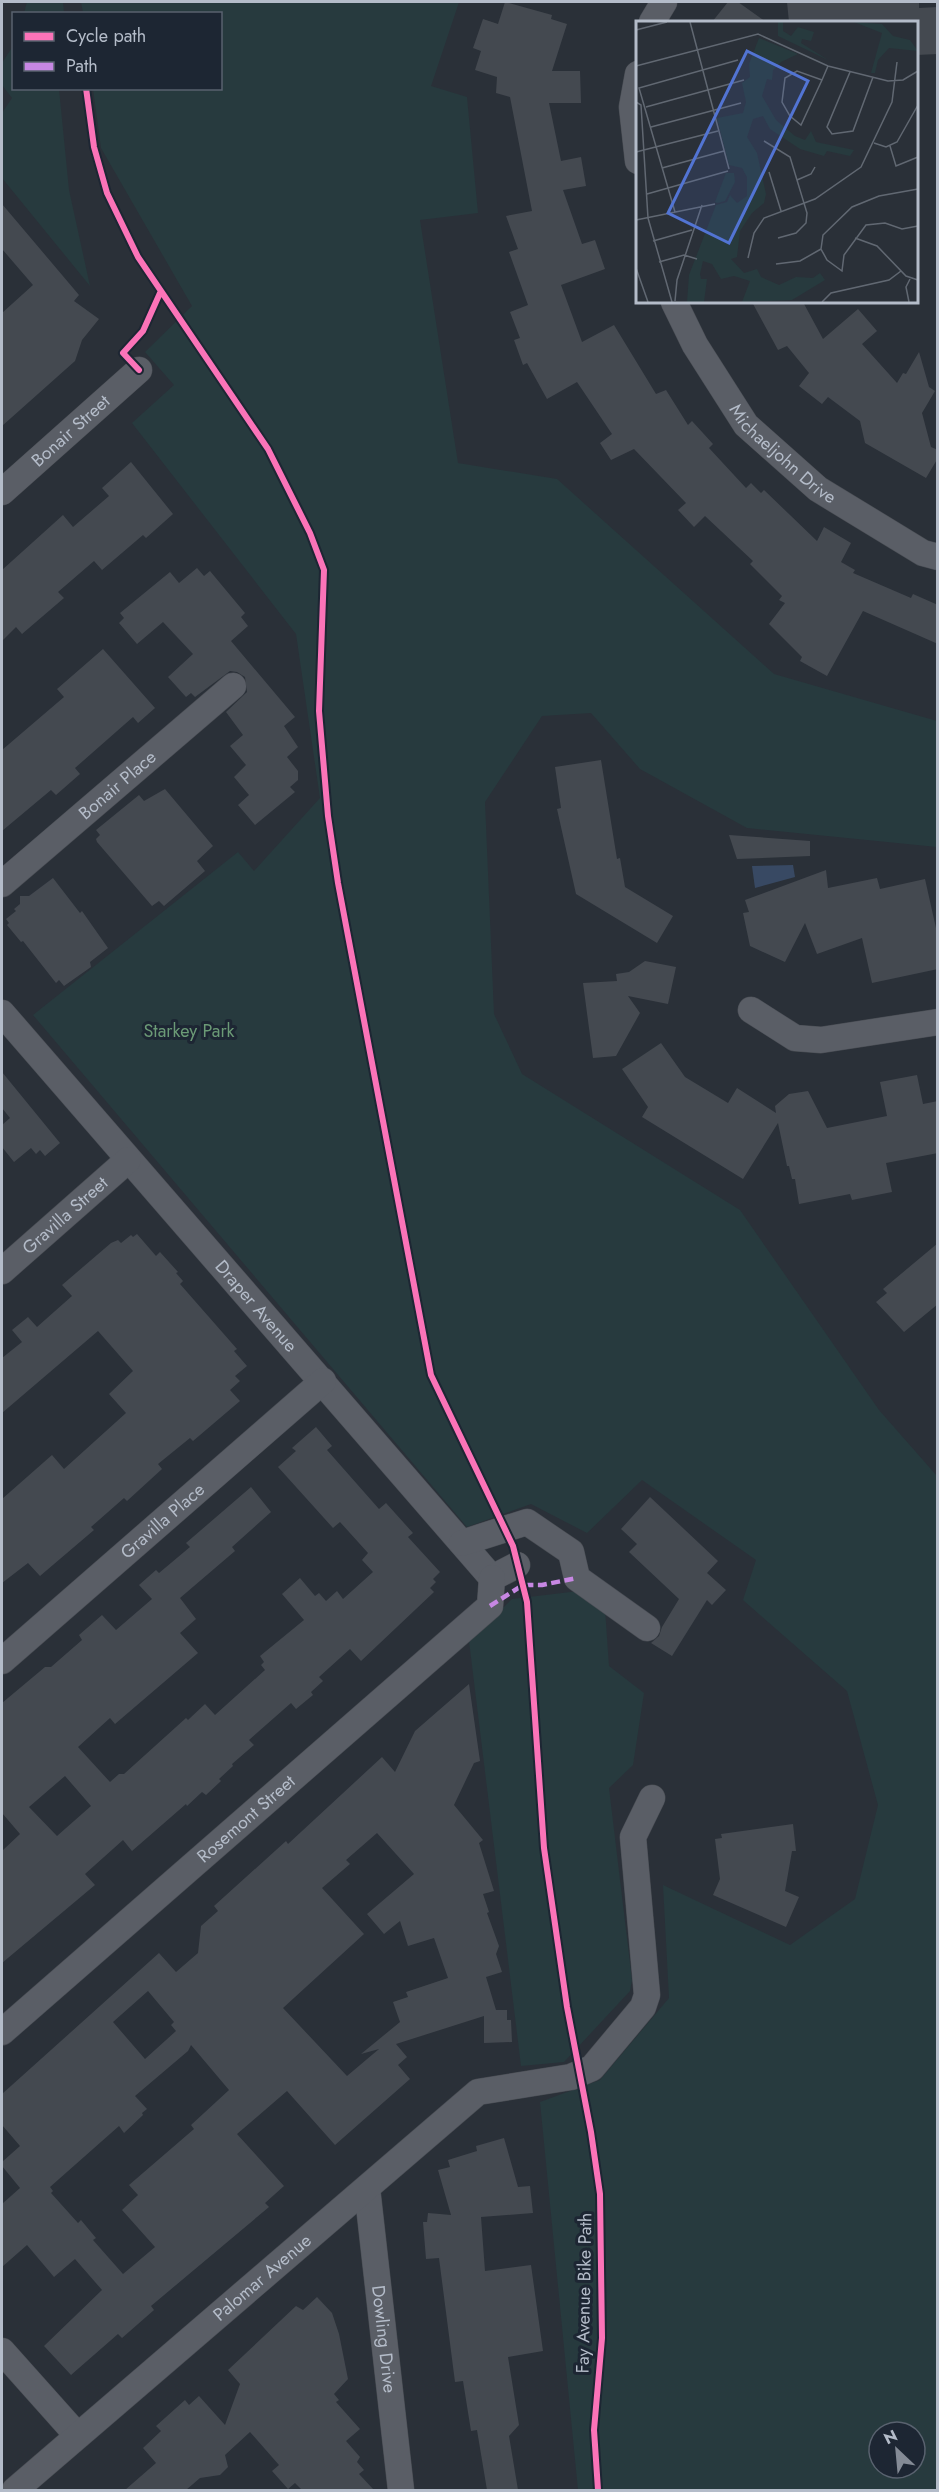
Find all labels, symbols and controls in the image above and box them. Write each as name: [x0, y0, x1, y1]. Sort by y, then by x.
legend: [12, 12, 222, 90]
inset map: [636, 21, 918, 303]
text: Cycle path: [66, 23, 146, 49]
text: Path: [66, 53, 98, 79]
street label: Bonair Street: [26, 388, 116, 473]
street label: Michaeljohn Drive: [723, 399, 841, 510]
street label: Bonair Place: [73, 744, 162, 826]
park label: Starkey Park: [143, 1018, 235, 1044]
street label: Gravilla Street: [16, 1170, 114, 1260]
street label: Draper Avenue: [209, 1254, 303, 1358]
street label: Gravilla Place: [115, 1477, 210, 1565]
street label: Rosemont Street: [191, 1768, 301, 1869]
street label: Fay Avenue Bike Path: [570, 2212, 598, 2374]
street label: Palomar Avenue: [207, 2228, 317, 2327]
street label: Dowling Drive: [365, 2284, 403, 2394]
north arrow: [867, 2420, 927, 2480]
text: N: [880, 2424, 901, 2450]

